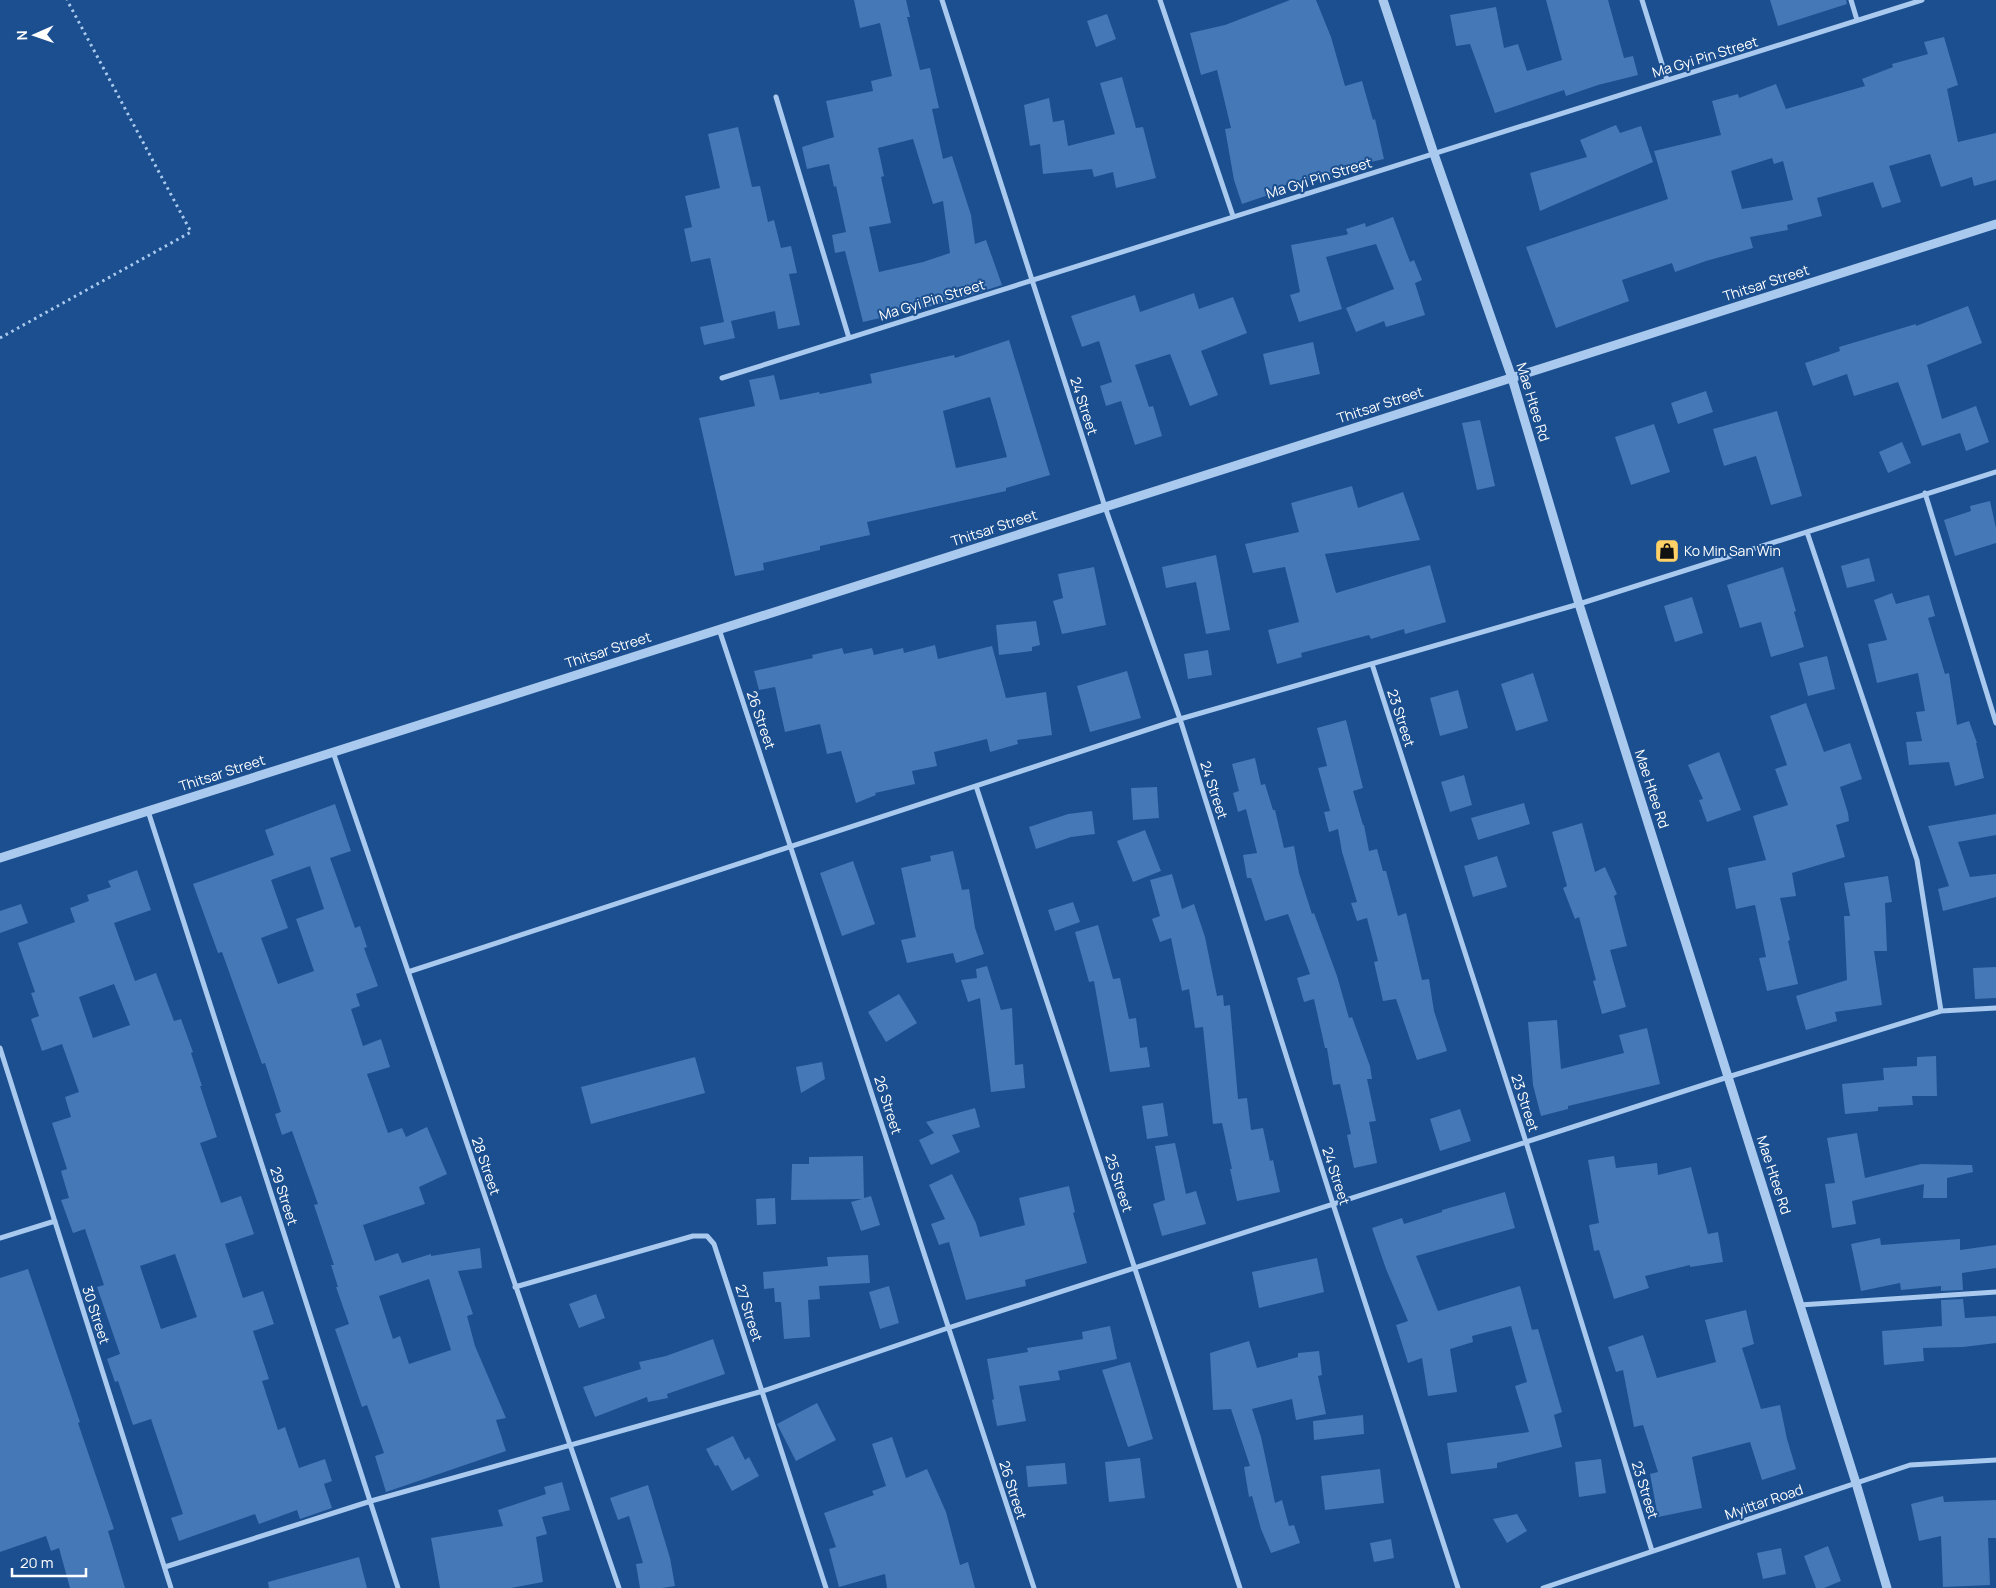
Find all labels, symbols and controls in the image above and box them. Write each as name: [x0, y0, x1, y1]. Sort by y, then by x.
north arrow: [10, 10, 60, 60]
text: N: [12, 30, 31, 41]
street label: Ma Gyi Pin Street: [1650, 31, 1760, 82]
street label: Ma Gyi Pin Street: [1264, 152, 1374, 203]
street label: Thitsar Street: [1720, 260, 1812, 305]
street label: Ma Gyi Pin Street: [877, 274, 987, 325]
street label: Mae Htee Rd: [1512, 360, 1555, 444]
street label: 24 Street: [1066, 374, 1103, 438]
street label: Thitsar Street: [1334, 382, 1426, 427]
street label: Thitsar Street: [948, 505, 1040, 550]
shop icon: Ko Min San Win: [1654, 538, 1680, 564]
place label: Ko Min San Win: [1684, 541, 1781, 560]
street label: Thitsar Street: [562, 627, 654, 672]
street label: 23 Street: [1383, 687, 1420, 750]
street label: 26 Street: [743, 688, 780, 752]
street label: Mae Htee Rd: [1631, 747, 1674, 831]
street label: Thitsar Street: [176, 750, 268, 795]
street label: 24 Street: [1196, 758, 1233, 822]
street label: 23 Street: [1507, 1072, 1544, 1135]
street label: 26 Street: [870, 1073, 907, 1137]
street label: Mae Htee Rd: [1753, 1133, 1796, 1217]
street label: 28 Street: [468, 1134, 505, 1198]
street label: 24 Street: [1318, 1144, 1355, 1208]
street label: 25 Street: [1101, 1151, 1138, 1215]
street label: 29 Street: [266, 1164, 303, 1228]
street label: 27 Street: [731, 1282, 768, 1344]
street label: 30 Street: [78, 1283, 115, 1347]
street label: 26 Street: [995, 1458, 1032, 1522]
street label: 23 Street: [1628, 1459, 1663, 1522]
street label: Myittar Road: [1722, 1479, 1806, 1524]
scale bar: [12, 1546, 86, 1578]
text: 20 m: [20, 1552, 53, 1573]

